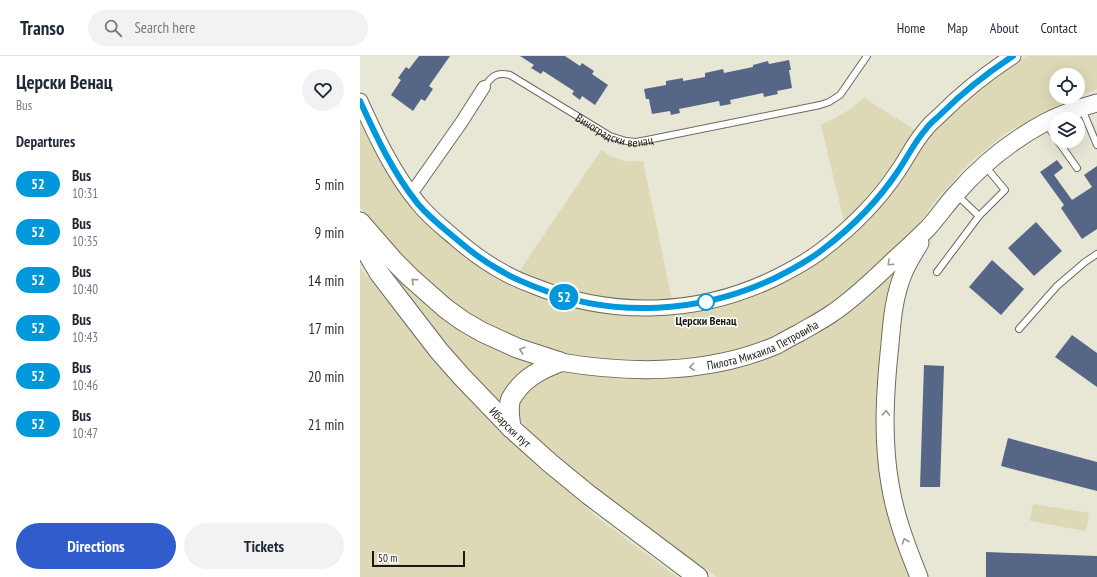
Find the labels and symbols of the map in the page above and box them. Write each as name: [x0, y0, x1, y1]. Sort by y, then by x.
street label: Виноградски венац: [573, 110, 655, 150]
one-way arrow: [888, 259, 895, 266]
one-way arrow: [411, 278, 419, 285]
line badge: 52: [546, 284, 582, 310]
marker: Церски Венац: [697, 293, 715, 311]
place label: Церски Венац: [676, 313, 737, 328]
street label: Пилота Михаила Петровића: [706, 316, 821, 372]
one-way arrow: [519, 346, 526, 355]
one-way arrow: [689, 362, 696, 371]
street label: Ибарски пут: [487, 403, 535, 450]
one-way arrow: [882, 410, 890, 416]
one-way arrow: [901, 537, 910, 544]
scale bar: [372, 549, 465, 568]

